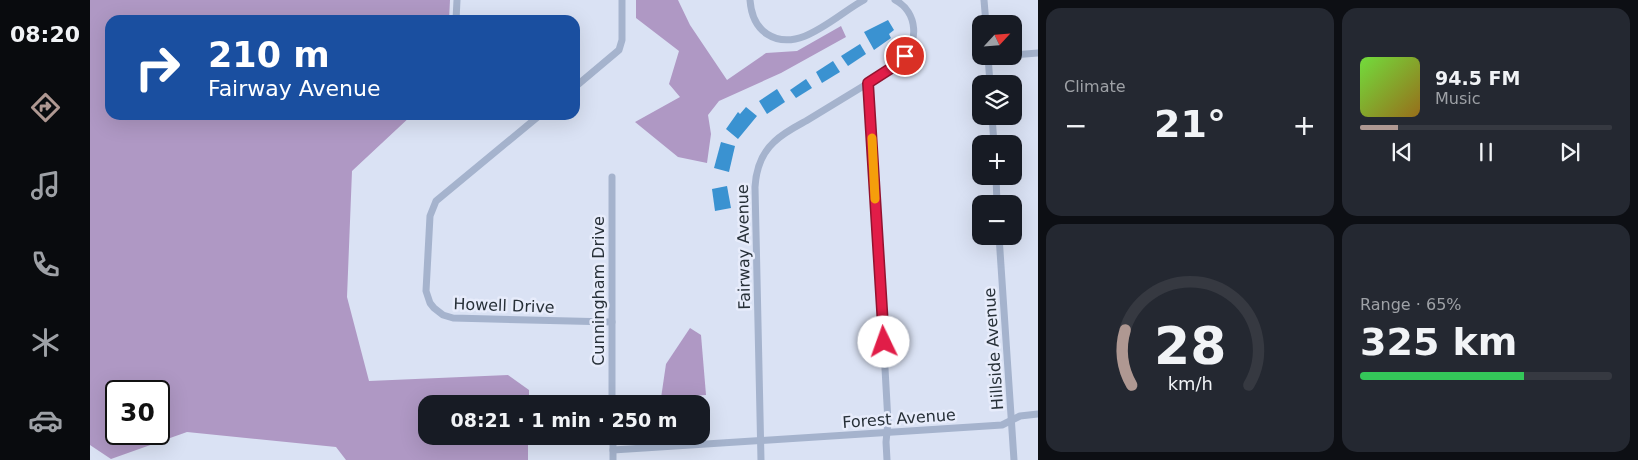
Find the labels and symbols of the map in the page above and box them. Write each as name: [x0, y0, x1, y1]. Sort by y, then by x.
north arrow: [972, 15, 1022, 65]
pin: [884, 35, 926, 77]
street label: Fairway Avenue: [733, 184, 754, 310]
street label: Cunningham Drive: [589, 216, 608, 366]
street label: Hillside Avenue: [980, 287, 1007, 411]
street label: Howell Drive: [453, 294, 555, 317]
position arrow: [857, 315, 909, 367]
speed limit sign: 30: [105, 380, 170, 445]
street label: Forest Avenue: [842, 405, 956, 432]

